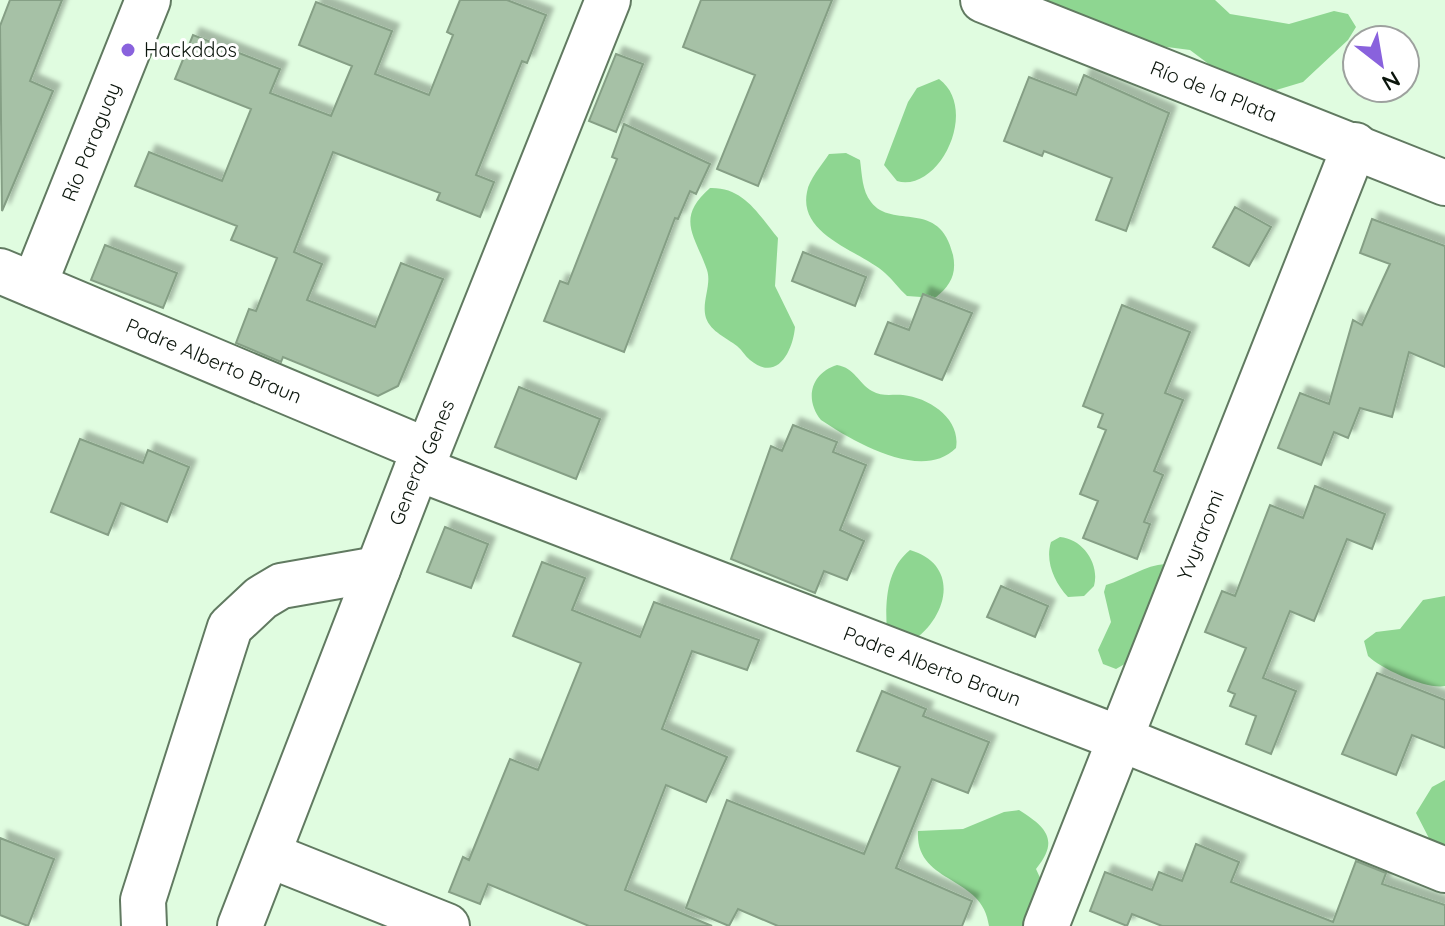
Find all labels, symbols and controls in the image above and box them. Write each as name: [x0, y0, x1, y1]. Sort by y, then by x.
north arrow: [1341, 24, 1421, 104]
place label: Hackddos: [144, 37, 237, 62]
marker: Hackddos: [119, 41, 137, 59]
street label: Río de la Plata: [1147, 55, 1281, 127]
text: N: [1377, 65, 1405, 97]
street label: Río Paraguay: [56, 79, 126, 205]
street label: Padre Alberto Braun: [122, 312, 306, 409]
street label: General Genes: [383, 396, 459, 529]
street label: Yvyraromi: [1171, 487, 1229, 584]
street label: Padre Alberto Braun: [840, 620, 1025, 711]

